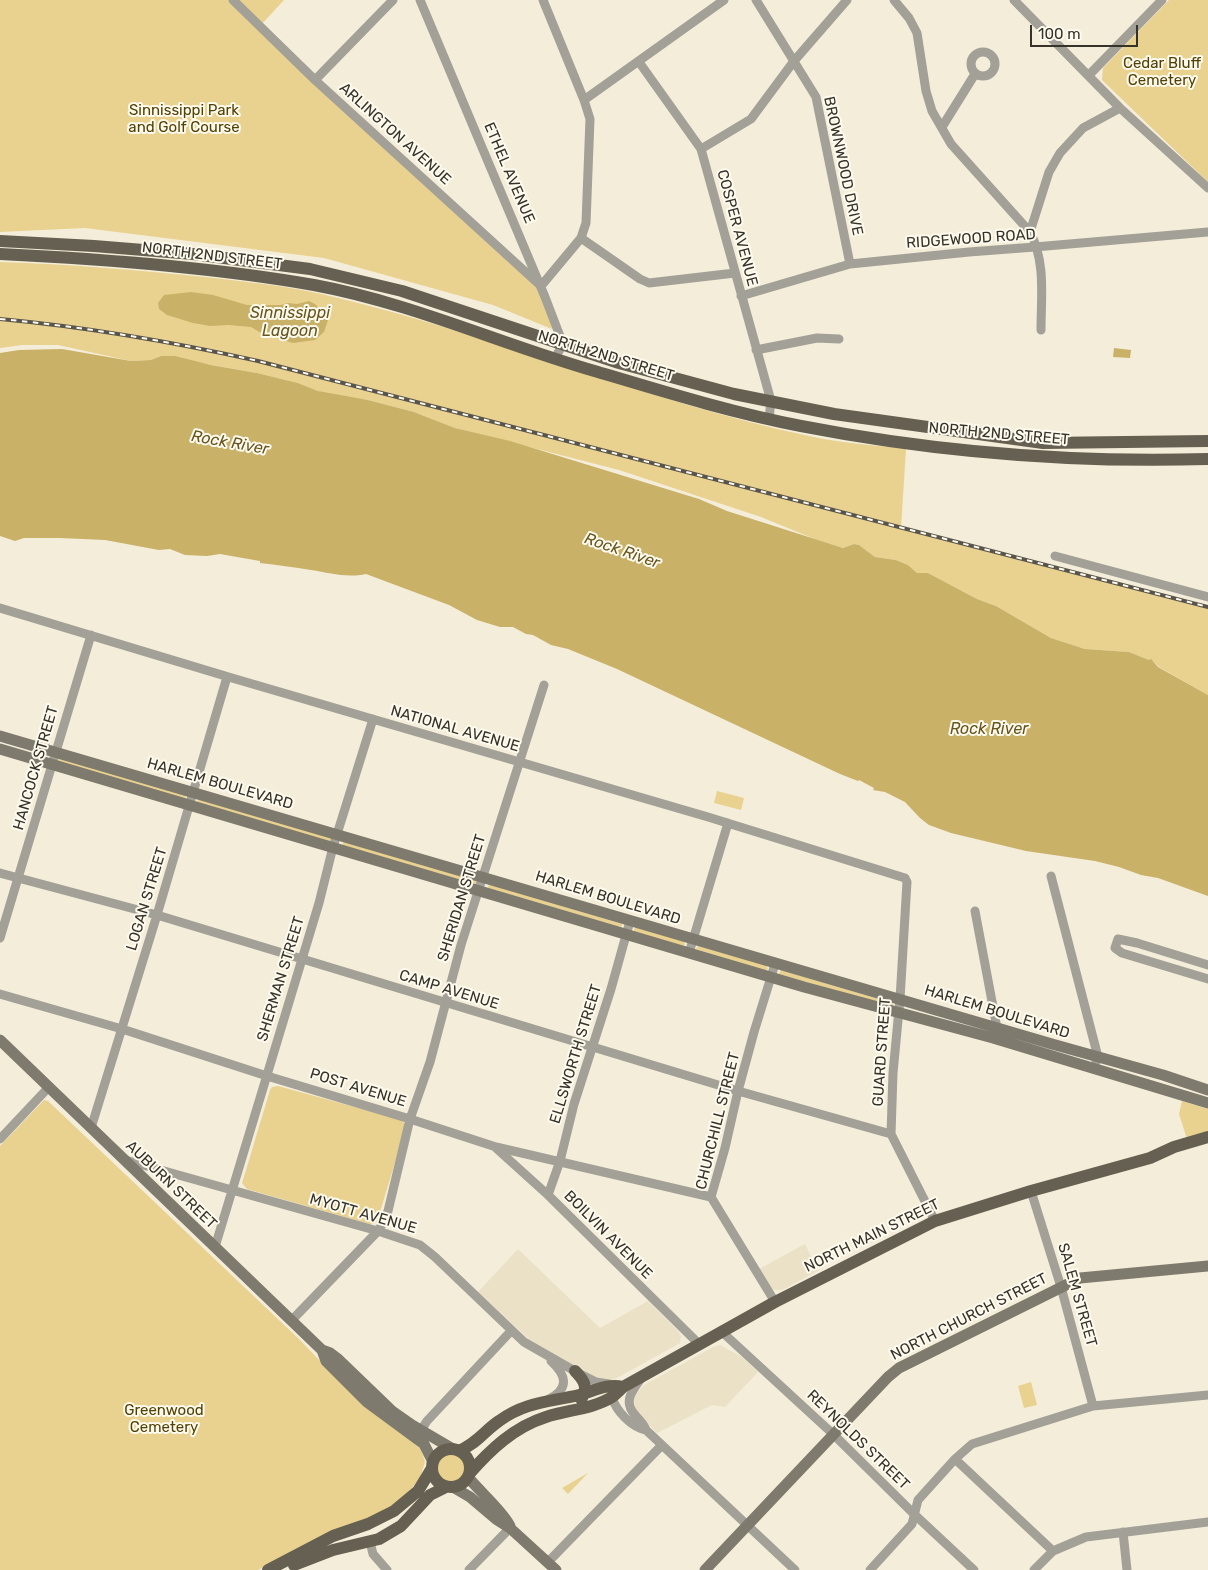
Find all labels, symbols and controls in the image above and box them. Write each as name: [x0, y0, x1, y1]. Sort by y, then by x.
scale bar: [1033, 15, 1140, 47]
text: 100 m: [1038, 25, 1080, 43]
park label: Cedar Bluff Cemetery: [1123, 55, 1201, 90]
street label: ARLINGTON AVENUE: [336, 79, 454, 189]
street label: BROWNWOOD DRIVE: [819, 95, 867, 237]
park label: Sinnissippi Park and Golf Course: [128, 102, 240, 137]
street label: ETHEL AVENUE: [480, 120, 538, 226]
street label: COSPER AVENUE: [713, 168, 761, 288]
street label: RIDGEWOOD ROAD: [906, 225, 1036, 253]
street label: NORTH 2ND STREET: [141, 238, 283, 274]
water label: Sinnissippi Lagoon: [250, 303, 330, 341]
street label: NORTH 2ND STREET: [536, 327, 676, 385]
street label: NORTH 2ND STREET: [928, 419, 1070, 449]
water label: Rock River: [190, 427, 270, 459]
water label: Rock River: [582, 529, 662, 573]
street label: NATIONAL AVENUE: [389, 702, 521, 756]
street label: HANCOCK STREET: [10, 704, 62, 832]
water label: Rock River: [950, 719, 1028, 739]
street label: HARLEM BOULEVARD: [145, 755, 295, 813]
street label: SHERIDAN STREET: [434, 832, 490, 964]
street label: LOGAN STREET: [123, 845, 171, 953]
street label: HARLEM BOULEVARD: [533, 867, 683, 929]
street label: SHERMAN STREET: [253, 914, 309, 1044]
street label: CAMP AVENUE: [397, 966, 501, 1014]
street label: HARLEM BOULEVARD: [922, 981, 1072, 1043]
street label: ELLSWORTH STREET: [546, 982, 606, 1126]
street label: GUARD STREET: [869, 997, 895, 1107]
street label: CHURCHILL STREET: [692, 1050, 744, 1192]
street label: POST AVENUE: [308, 1065, 408, 1111]
street label: AUBURN STREET: [122, 1137, 220, 1233]
street label: BOILVIN AVENUE: [560, 1187, 656, 1283]
street label: MYOTT AVENUE: [307, 1190, 419, 1238]
street label: NORTH MAIN STREET: [802, 1195, 942, 1277]
street label: SALEM STREET: [1054, 1241, 1100, 1349]
street label: NORTH CHURCH STREET: [888, 1270, 1050, 1364]
street label: REYNOLDS STREET: [803, 1386, 913, 1494]
park label: Greenwood Cemetery: [124, 1402, 204, 1437]

